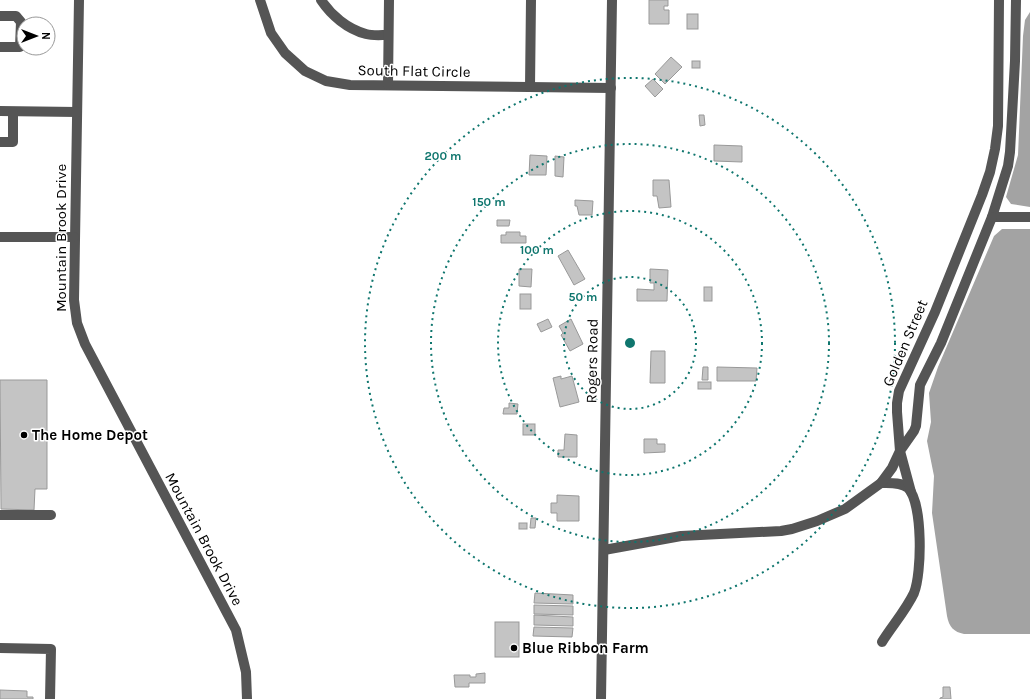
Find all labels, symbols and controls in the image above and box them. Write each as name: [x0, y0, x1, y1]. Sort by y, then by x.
north arrow: [16, 16, 56, 56]
text: N: [39, 32, 52, 40]
street label: South Flat Circle: [357, 61, 471, 81]
text: 200 m: [425, 149, 461, 163]
street label: Mountain Brook Drive: [52, 164, 70, 312]
text: 150 m: [472, 195, 506, 209]
text: 100 m: [520, 243, 554, 257]
text: 50 m: [569, 290, 598, 304]
street label: Golden Street: [879, 297, 931, 389]
street label: Rogers Road: [582, 318, 602, 404]
centre of rings: [623, 336, 637, 350]
place label: The Home Depot: [32, 426, 148, 444]
marker: The Home Depot: [19, 430, 29, 440]
street label: Mountain Brook Drive: [161, 469, 247, 609]
place label: Blue Ribbon Farm: [522, 639, 649, 657]
marker: Blue Ribbon Farm: [509, 643, 519, 653]

